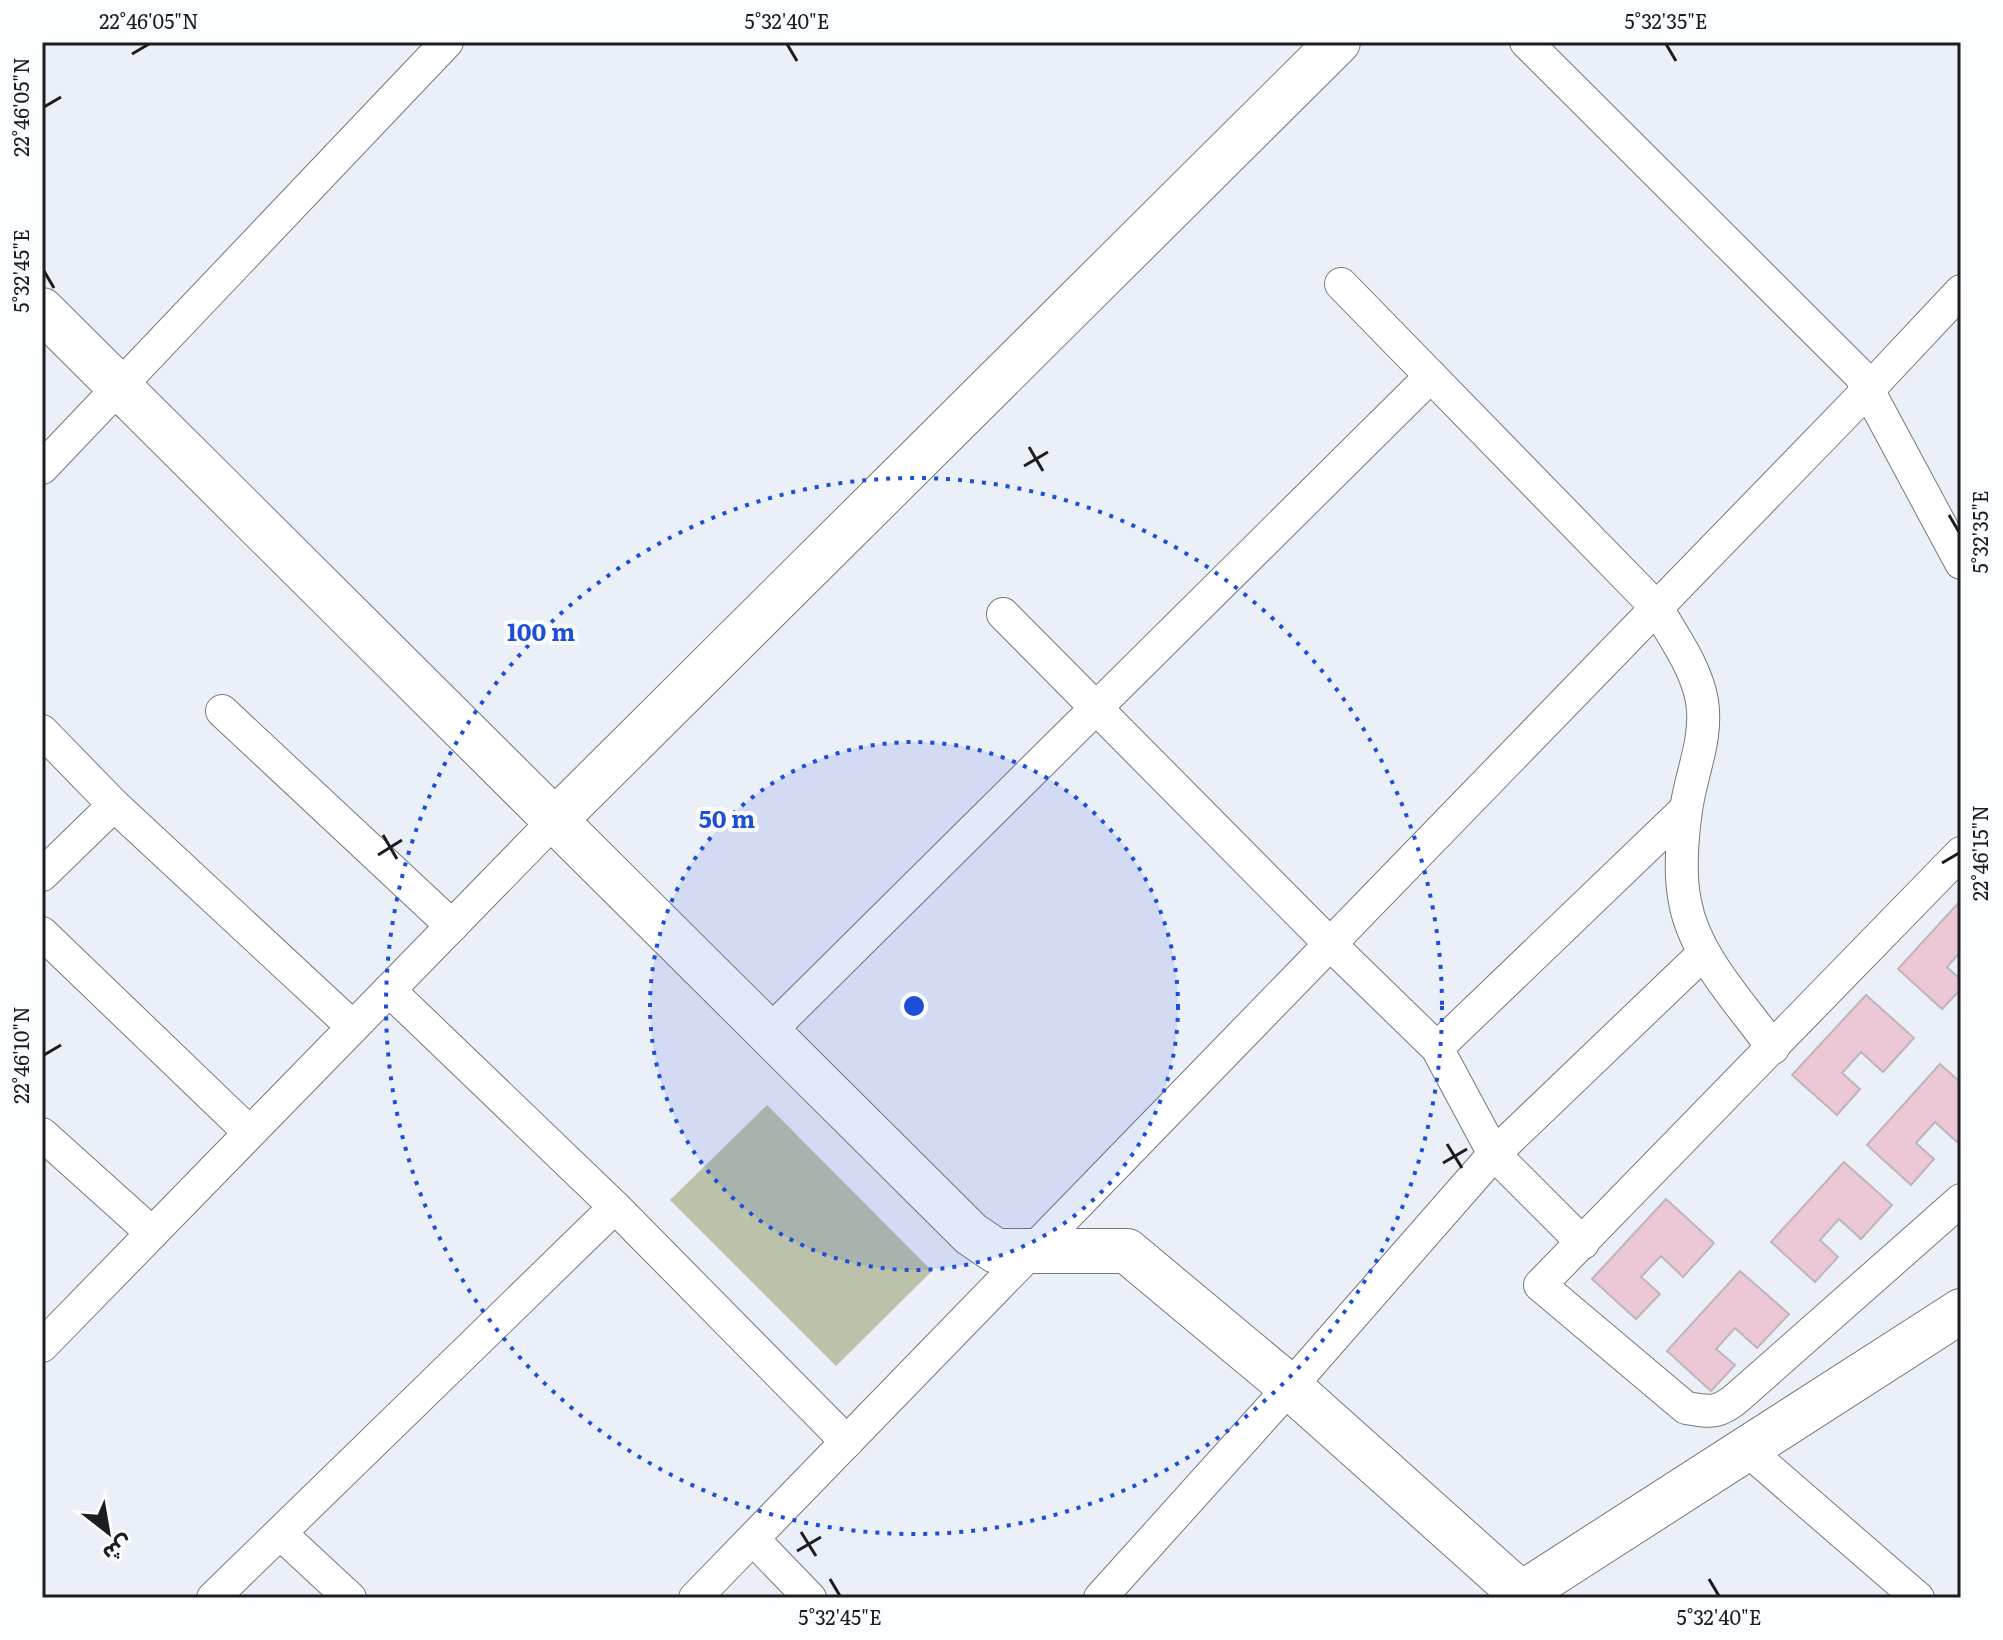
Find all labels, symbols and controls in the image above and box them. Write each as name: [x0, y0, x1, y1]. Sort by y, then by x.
text: 22°46'05"N: [99, 5, 199, 35]
text: 5°32'40"E: [745, 5, 829, 35]
text: 5°32'35"E: [1624, 5, 1708, 35]
text: 22°46'05"N: [5, 57, 35, 157]
text: 5°32'45"E: [5, 229, 35, 313]
text: 5°32'35"E: [1964, 490, 1994, 574]
text: 100 m: [507, 613, 575, 648]
text: 50 m: [699, 800, 755, 835]
text: 22°46'15"N: [1964, 805, 1994, 901]
centre of rings: [900, 992, 928, 1020]
text: 22°46'10"N: [5, 1006, 35, 1104]
north arrow: [68, 1492, 148, 1572]
text: ش: [98, 1529, 140, 1572]
text: 5°32'45"E: [798, 1601, 882, 1631]
text: 5°32'40"E: [1677, 1601, 1761, 1631]

